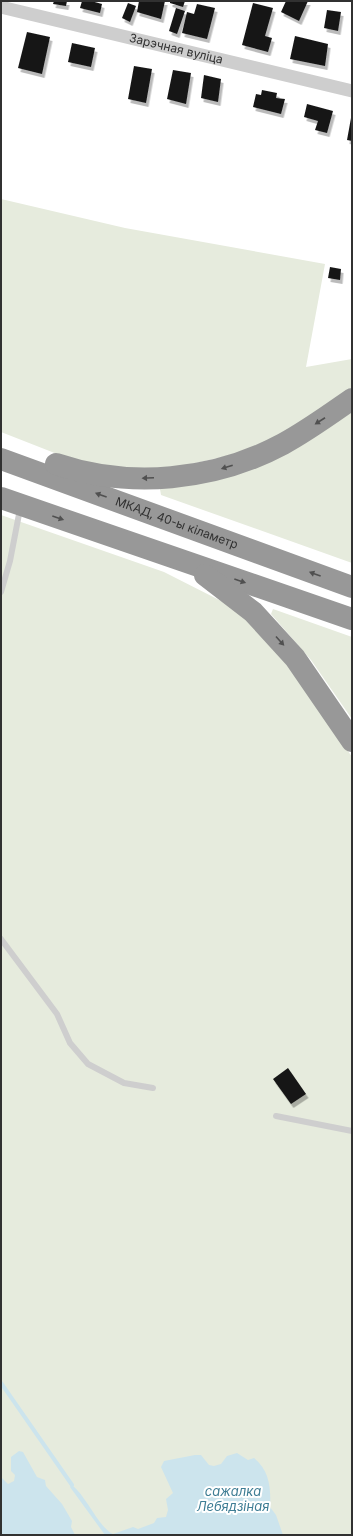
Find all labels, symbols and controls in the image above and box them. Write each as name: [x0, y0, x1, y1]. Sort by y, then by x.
street label: Зарэчная вуліца: [128, 30, 225, 67]
one-way arrow: [315, 417, 325, 425]
one-way arrow: [221, 464, 233, 470]
one-way arrow: [141, 475, 154, 481]
one-way arrow: [95, 492, 107, 498]
street label: МКАД, 40-ы кіламетр: [113, 493, 240, 552]
one-way arrow: [52, 515, 64, 521]
one-way arrow: [309, 570, 321, 576]
one-way arrow: [235, 578, 247, 584]
one-way arrow: [275, 635, 284, 646]
water label: сажалка Лебядзіная: [197, 1483, 269, 1514]

